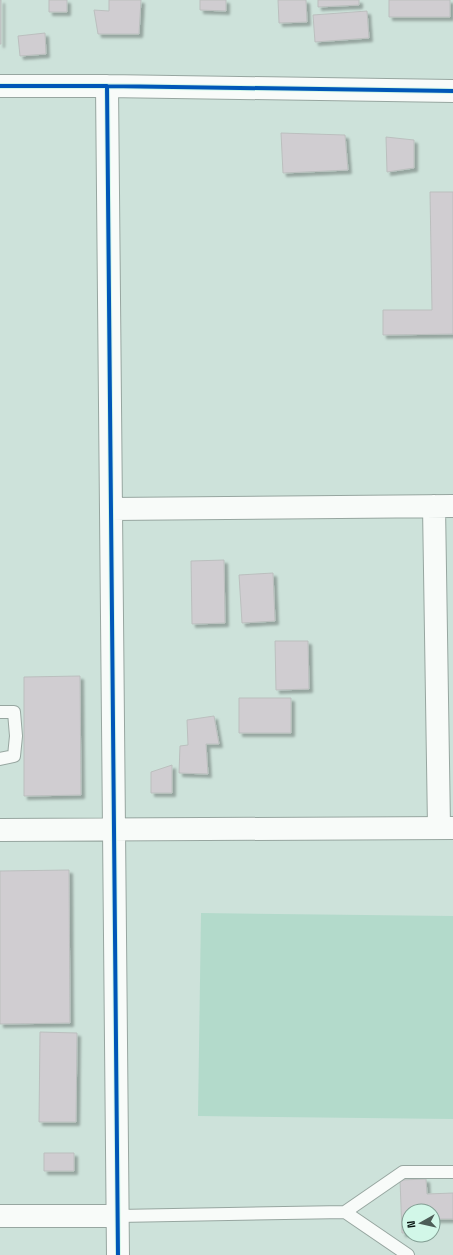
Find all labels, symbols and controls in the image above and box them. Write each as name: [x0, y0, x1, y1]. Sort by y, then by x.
north arrow: [401, 1203, 441, 1243]
text: N: [404, 1220, 419, 1229]

